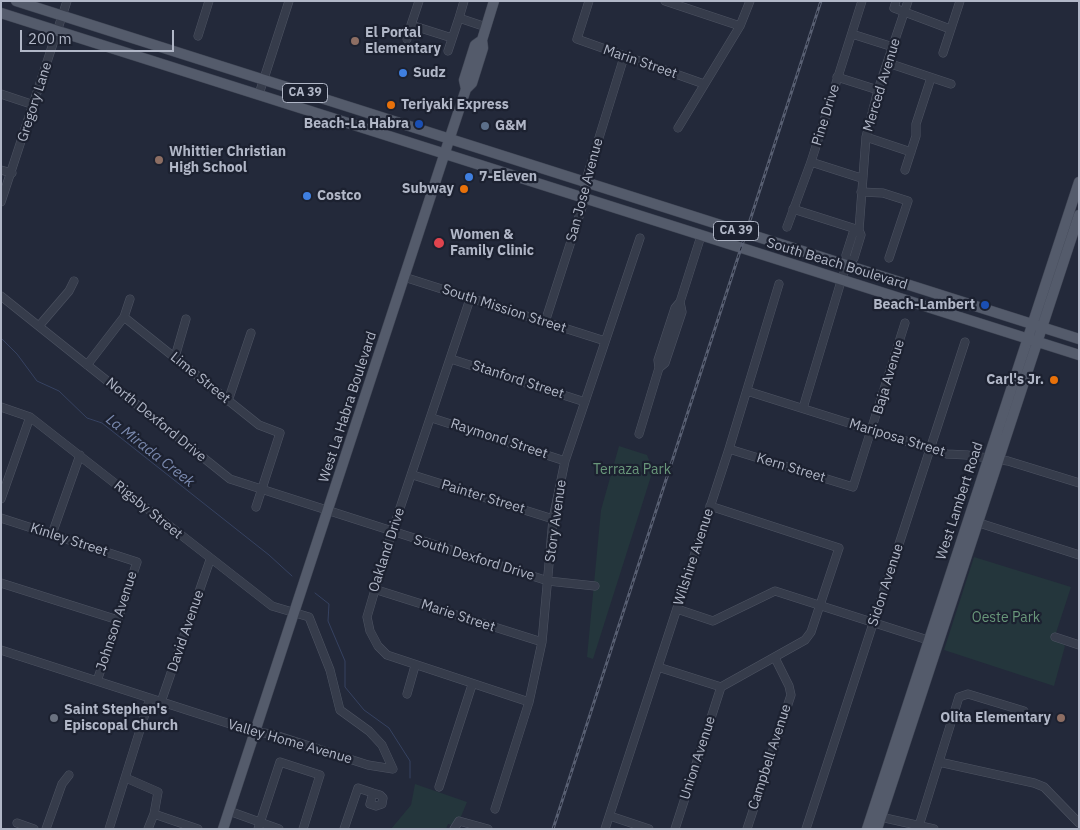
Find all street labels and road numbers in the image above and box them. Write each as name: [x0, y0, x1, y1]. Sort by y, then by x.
street label: Merced Avenue: [860, 36, 904, 134]
street label: Marin Street: [601, 42, 679, 82]
street label: Gregory Lane: [14, 60, 56, 144]
street label: Pine Drive: [809, 82, 843, 148]
road number: CA 39: [282, 84, 328, 102]
street label: San Jose Avenue: [563, 136, 607, 244]
road number: CA 39: [714, 222, 758, 240]
street label: South Beach Boulevard: [765, 235, 909, 293]
street label: South Mission Street: [440, 281, 568, 337]
street label: West La Habra Boulevard: [316, 329, 380, 485]
street label: Baja Avenue: [870, 337, 908, 417]
street label: Lime Street: [167, 349, 233, 407]
street label: Stanford Street: [470, 357, 566, 403]
street label: North Dexford Drive: [102, 374, 210, 466]
street label: Raymond Street: [448, 415, 550, 463]
street label: Mariposa Street: [847, 415, 947, 461]
street label: West Lambert Road: [933, 440, 987, 562]
street label: Kern Street: [755, 450, 827, 486]
street label: Painter Street: [439, 476, 527, 518]
street label: Rigsby Street: [110, 477, 186, 543]
street label: Story Avenue: [542, 479, 570, 563]
street label: Oakland Drive: [365, 506, 409, 594]
street label: Wilshire Avenue: [670, 506, 718, 608]
street label: Kinley Street: [28, 520, 110, 560]
street label: South Dexford Drive: [412, 532, 536, 584]
street label: Sidon Avenue: [865, 542, 907, 628]
street label: Johnson Avenue: [93, 569, 141, 673]
street label: David Avenue: [164, 588, 208, 674]
street label: Marie Street: [419, 596, 497, 636]
street label: Campbell Avenue: [745, 702, 795, 812]
street label: Union Avenue: [677, 714, 719, 802]
street label: Valley Home Avenue: [226, 716, 354, 768]

